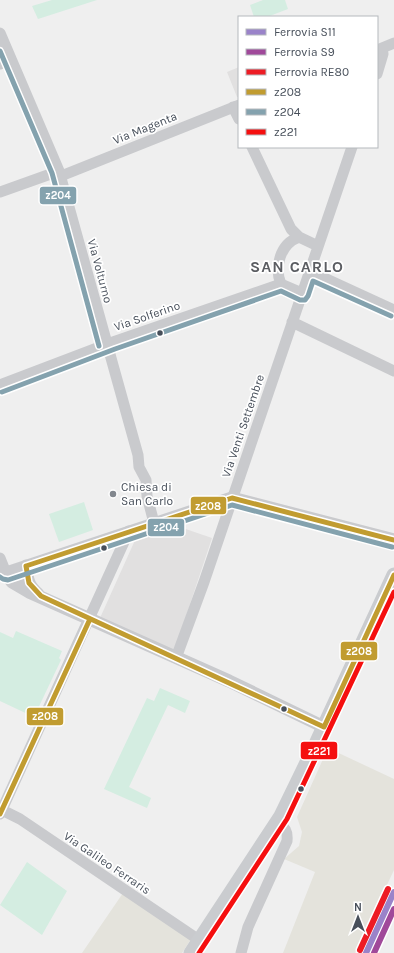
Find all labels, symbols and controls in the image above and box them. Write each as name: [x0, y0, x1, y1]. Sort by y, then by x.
legend: [238, 16, 378, 148]
text: Ferrovia S11: [274, 25, 336, 39]
text: Ferrovia S9: [274, 45, 335, 59]
text: Ferrovia RE80: [274, 65, 349, 79]
text: z208: [274, 85, 301, 99]
text: z204: [274, 105, 301, 119]
street label: Via Magenta: [111, 109, 179, 147]
text: z221: [274, 125, 298, 139]
line badge: z204: [39, 186, 77, 205]
text: z204: [45, 189, 71, 202]
street label: Via Volturno: [85, 237, 115, 305]
district label: SAN CARLO: [250, 257, 344, 276]
street label: Via Solferino: [112, 298, 182, 334]
unlabelled marker: [155, 328, 165, 338]
street label: Via Venti Settembre: [219, 373, 267, 479]
place label: Chiesa di San Carlo: [121, 480, 173, 508]
marker: Chiesa di San Carlo: [108, 489, 118, 499]
line badge: z208: [190, 496, 227, 515]
text: z208: [195, 500, 221, 513]
line badge: z204: [147, 518, 185, 537]
text: z204: [153, 521, 179, 534]
unlabelled marker: [99, 543, 109, 553]
line badge: z208: [340, 641, 378, 661]
text: z208: [346, 645, 372, 658]
unlabelled marker: [279, 704, 289, 714]
line badge: z208: [26, 707, 64, 726]
text: z208: [32, 710, 58, 723]
line badge: z221: [300, 741, 338, 760]
text: z221: [308, 745, 330, 758]
unlabelled marker: [296, 784, 306, 794]
street label: Via Galileo Ferraris: [61, 829, 153, 897]
north arrow: [338, 897, 378, 937]
text: N: [354, 901, 362, 914]

